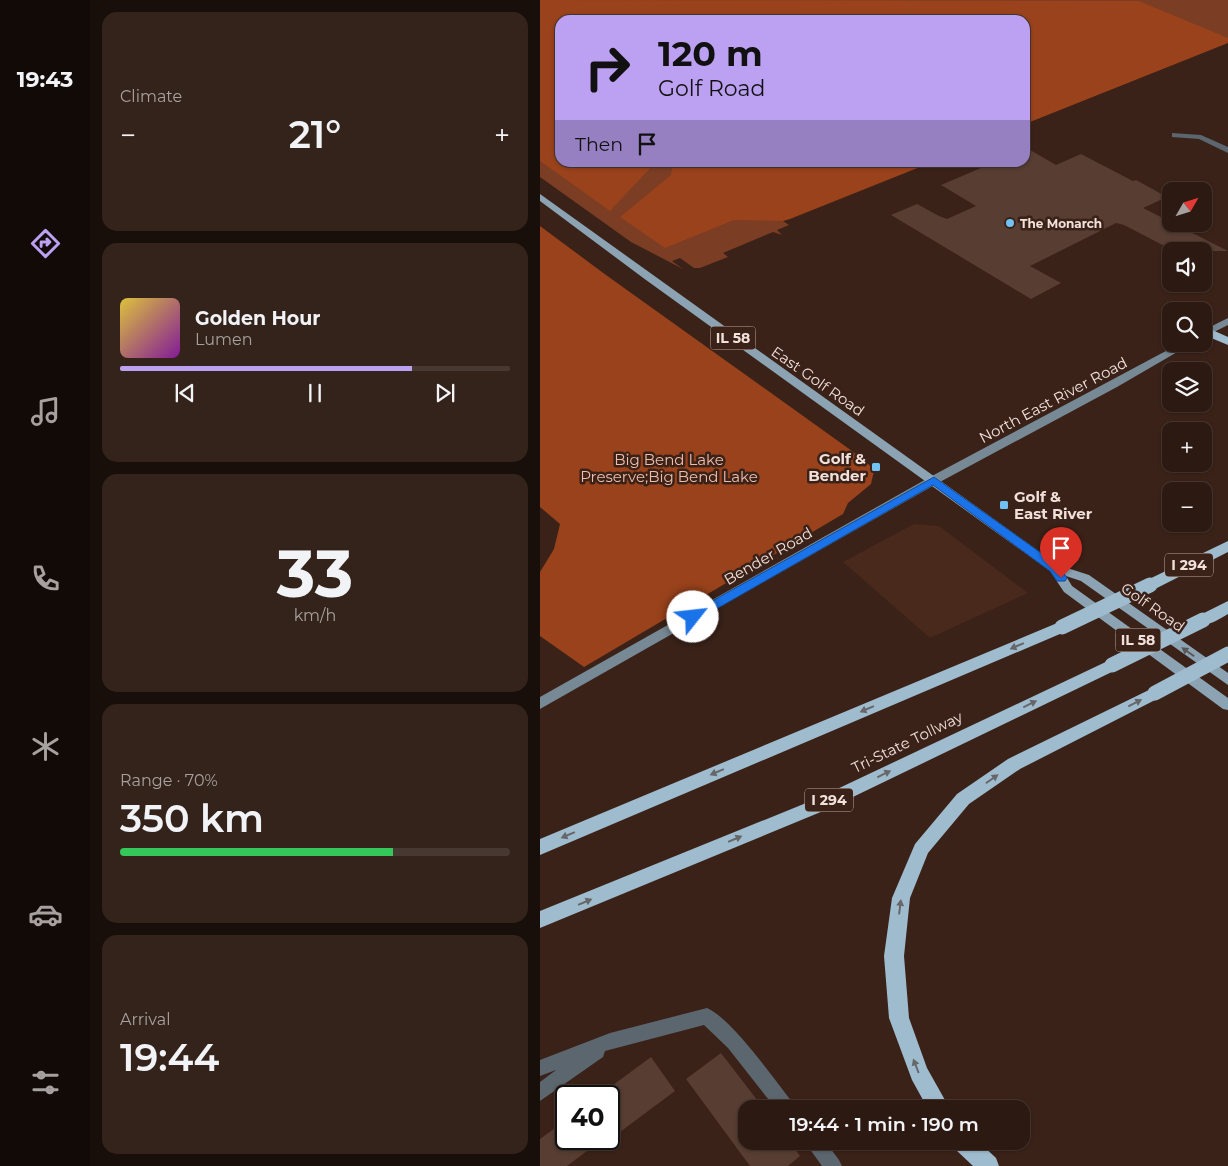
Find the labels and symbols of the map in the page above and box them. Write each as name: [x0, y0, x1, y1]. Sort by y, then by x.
north arrow: [1162, 182, 1212, 232]
place label: The Monarch: [1020, 216, 1102, 231]
marker: The Monarch: [1004, 217, 1016, 229]
road number: IL 58: [710, 326, 756, 349]
street label: East Golf Road: [768, 342, 868, 420]
street label: North East River Road: [976, 353, 1130, 447]
place label: Golf & Bender: [808, 449, 867, 485]
park label: Big Bend Lake Preserve;Big Bend Lake: [580, 450, 758, 486]
marker: Golf & Bender: [870, 461, 882, 473]
place label: Golf & East River: [1014, 487, 1093, 523]
marker: Golf & East River: [998, 499, 1010, 511]
street label: Bender Road: [720, 523, 816, 589]
pin: [1040, 527, 1082, 578]
road number: I 294: [1165, 554, 1213, 576]
street label: Golf Road: [1118, 578, 1188, 636]
position arrow: [666, 590, 718, 642]
road number: IL 58: [1116, 628, 1160, 652]
one-way arrow: [1010, 643, 1024, 651]
one-way arrow: [1181, 647, 1195, 657]
one-way arrow: [1023, 699, 1037, 707]
one-way arrow: [1128, 699, 1142, 707]
street label: Tri-State Tollway: [848, 706, 966, 777]
one-way arrow: [860, 706, 874, 714]
one-way arrow: [710, 769, 725, 777]
one-way arrow: [877, 770, 891, 778]
one-way arrow: [985, 774, 999, 784]
road number: I 294: [805, 788, 853, 812]
one-way arrow: [561, 832, 575, 840]
one-way arrow: [728, 835, 742, 843]
one-way arrow: [578, 897, 592, 905]
one-way arrow: [896, 899, 904, 915]
one-way arrow: [912, 1059, 920, 1073]
speed limit sign: 40: [555, 1085, 620, 1150]

